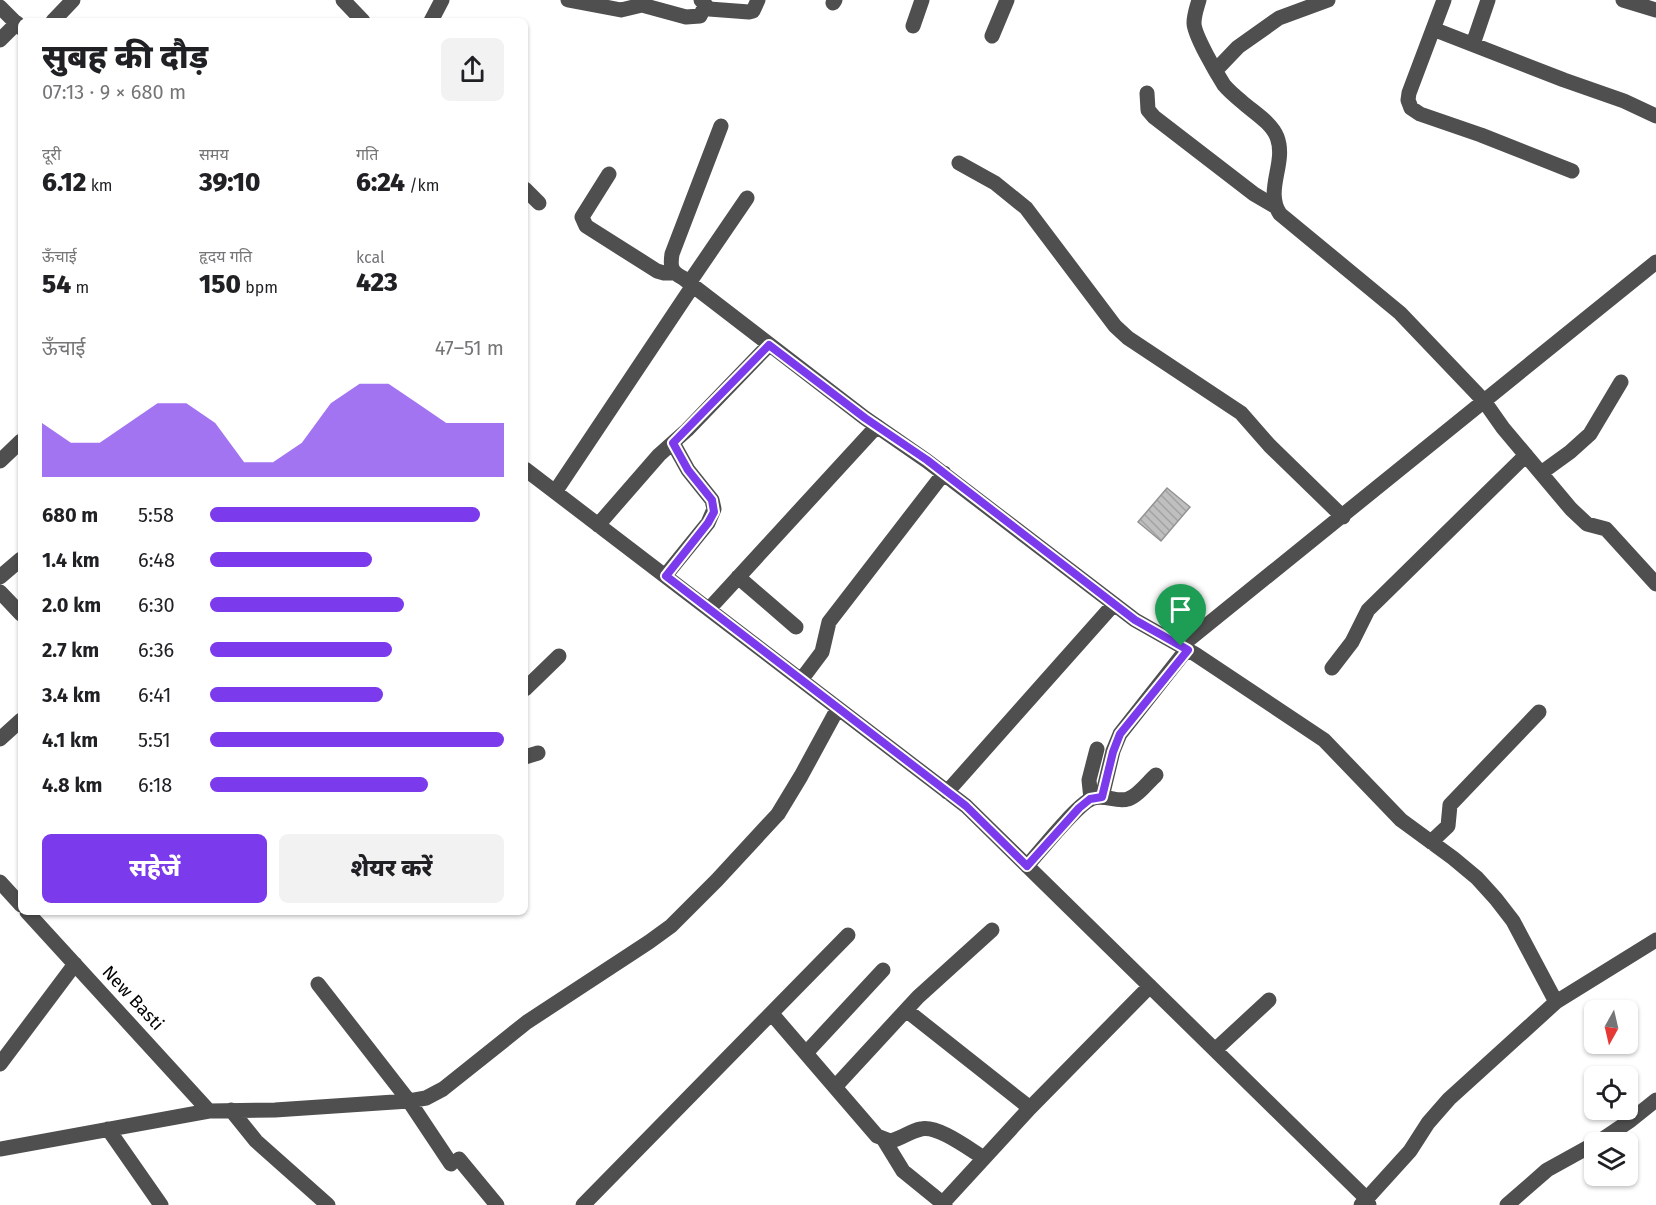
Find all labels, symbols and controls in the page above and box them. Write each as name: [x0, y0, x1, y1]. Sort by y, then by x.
text: सुबह की दौड़: [42, 37, 208, 77]
button: share: [441, 38, 504, 101]
text: 07:13 · 9 × 680 m: [42, 80, 186, 104]
text: दूरी: [42, 145, 61, 164]
text: समय: [199, 145, 229, 164]
text: गति: [356, 145, 378, 164]
text: 6.12: [42, 167, 86, 198]
text: 39:10: [199, 167, 260, 198]
text: 6:24: [356, 167, 405, 198]
text: km: [86, 176, 113, 195]
text: /km: [405, 176, 439, 195]
text: ऊँचाई: [42, 247, 77, 266]
text: हृदय गति: [199, 247, 252, 266]
text: kcal: [356, 248, 385, 267]
text: 423: [356, 267, 398, 298]
text: 54: [42, 269, 71, 300]
text: 150: [199, 269, 241, 300]
text: m: [71, 278, 89, 297]
text: bpm: [241, 278, 278, 297]
text: ऊँचाई: [42, 336, 85, 360]
text: 47–51 m: [435, 336, 504, 360]
text: 680 m: [42, 503, 98, 527]
text: 5:58: [138, 503, 174, 527]
text: 1.4 km: [42, 548, 100, 572]
text: 6:48: [138, 548, 175, 572]
pin: [1155, 584, 1206, 646]
text: 2.0 km: [42, 593, 101, 617]
text: 6:30: [138, 593, 175, 617]
icon: arrive: [1164, 593, 1197, 626]
text: 2.7 km: [42, 638, 99, 662]
text: 6:36: [138, 638, 174, 662]
text: 3.4 km: [42, 683, 101, 707]
text: 6:41: [138, 683, 172, 707]
text: 4.1 km: [42, 728, 98, 752]
text: 5:51: [138, 728, 171, 752]
text: 4.8 km: [42, 773, 102, 797]
text: 6:18: [138, 773, 172, 797]
button: सहेजें: [42, 834, 267, 903]
button: शेयर करें: [279, 834, 504, 903]
street label: New Basti: [98, 961, 168, 1035]
north arrow: [1584, 1000, 1638, 1054]
map controls: [1584, 1000, 1638, 1186]
button: locate: [1584, 1066, 1638, 1120]
button: layers: [1584, 1132, 1638, 1186]

